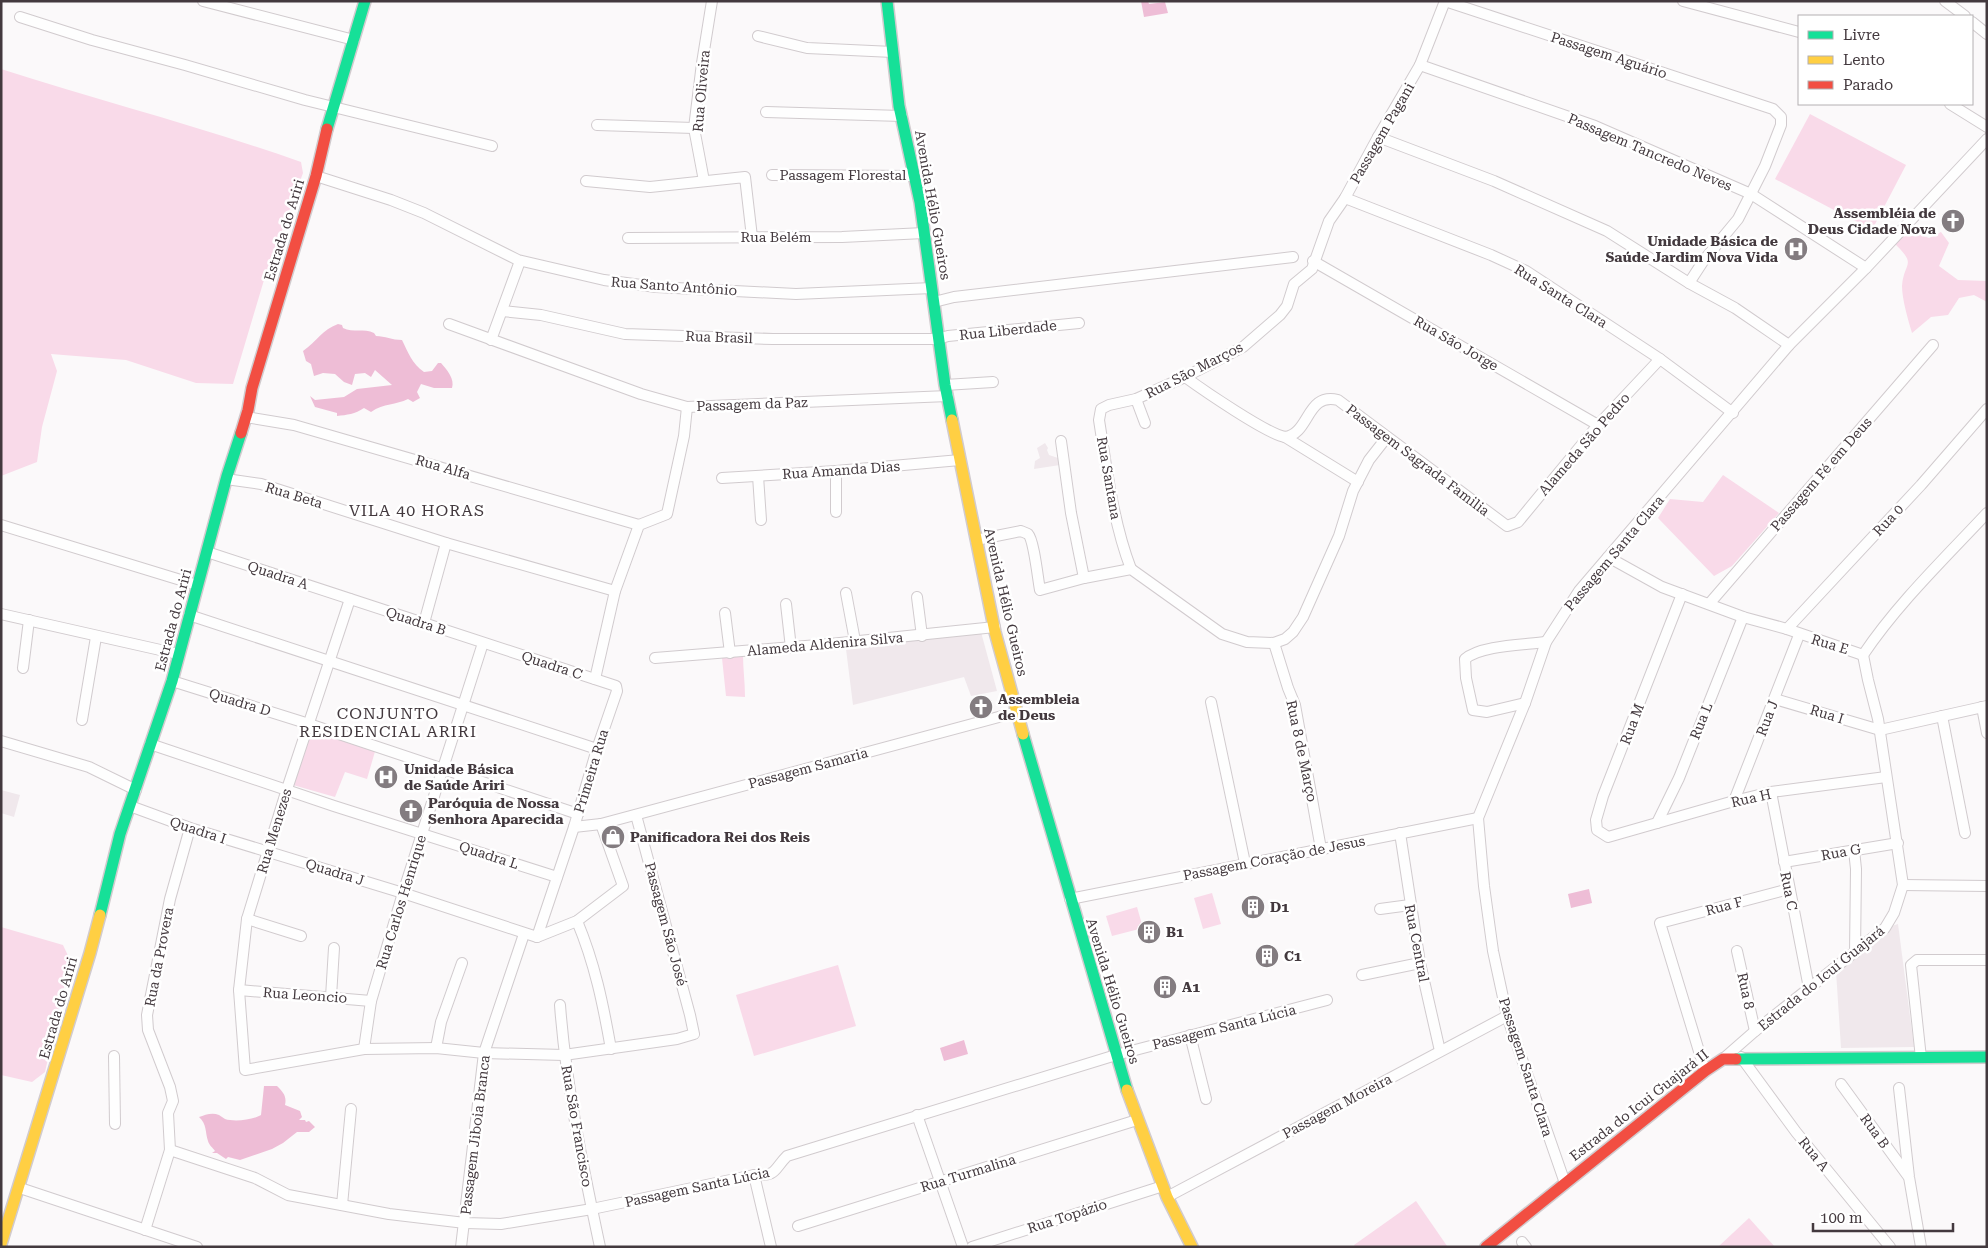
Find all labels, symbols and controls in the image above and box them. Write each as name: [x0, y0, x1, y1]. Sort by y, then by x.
legend: [1798, 15, 1973, 105]
text: Livre: [1843, 26, 1880, 44]
street label: Passagem Aguário: [1549, 29, 1669, 81]
street label: Rua Oliveira: [689, 49, 713, 133]
text: Lento: [1843, 51, 1885, 69]
text: Parado: [1843, 76, 1893, 94]
street label: Passagem Pagani: [1347, 79, 1418, 186]
street label: Passagem Tancredo Neves: [1566, 110, 1735, 194]
street label: Avenida Hélio Gueiros: [912, 129, 954, 281]
street label: Passagem Florestal: [780, 167, 907, 183]
street label: Estrada do Ariri: [261, 177, 307, 283]
place label: Assembléia de Deus Cidade Nova: [1808, 205, 1937, 237]
church icon: Assembléia de Deus Cidade Nova: [1940, 208, 1966, 234]
street label: Rua Belém: [740, 229, 812, 245]
place label: Unidade Básica de Saúde Jardim Nova Vida: [1605, 233, 1779, 265]
hospital icon: Unidade Básica de Saúde Jardim Nova Vida: [1783, 236, 1809, 262]
street label: Rua Santa Clara: [1512, 261, 1611, 331]
street label: Rua Santo Antônio: [610, 274, 738, 298]
street label: Rua São Jorge: [1411, 312, 1501, 374]
street label: Rua Liberdade: [958, 317, 1058, 343]
street label: Rua Brasil: [685, 328, 754, 346]
street label: Rua São Marços: [1143, 338, 1246, 401]
street label: Alameda São Pedro: [1535, 389, 1633, 499]
street label: Passagem da Paz: [696, 394, 808, 414]
street label: Passagem Sagrada Familia: [1343, 401, 1493, 519]
street label: Passagem Fé em Deus: [1767, 414, 1875, 534]
street label: Rua Santana: [1094, 435, 1124, 521]
street label: Rua Alfa: [414, 452, 473, 483]
street label: Rua Amanda Dias: [782, 458, 901, 482]
street label: Rua Beta: [263, 479, 325, 511]
street label: Passagem Santa Clara: [1561, 492, 1667, 614]
district label: VILA 40 HORAS: [349, 501, 485, 520]
street label: Rua 0: [1869, 501, 1907, 539]
street label: Avenida Hélio Gueiros: [981, 526, 1031, 678]
street label: Quadra A: [246, 558, 311, 592]
street label: Estrada do Ariri: [152, 566, 195, 673]
street label: Quadra B: [384, 604, 448, 638]
street label: Alameda Aldenira Silva: [746, 629, 904, 659]
street label: Rua E: [1809, 631, 1851, 657]
street label: Quadra C: [520, 648, 584, 682]
street label: Quadra D: [207, 685, 273, 719]
place label: Assembleia de Deus: [998, 691, 1080, 723]
church icon: Assembleia de Deus: [968, 694, 994, 720]
street label: Rua J: [1753, 698, 1781, 738]
street label: Rua 8 de Março: [1283, 699, 1321, 803]
street label: Rua L: [1686, 700, 1716, 742]
street label: Rua M: [1617, 701, 1647, 747]
street label: Rua I: [1808, 701, 1846, 727]
district label: CONJUNTO RESIDENCIAL ARIRI: [299, 704, 477, 741]
street label: Primeira Rua: [571, 727, 611, 815]
street label: Passagem Samaria: [746, 744, 870, 792]
place label: Unidade Básica de Saúde Ariri: [404, 761, 515, 793]
hospital icon: Unidade Básica de Saúde Ariri: [373, 764, 399, 790]
street label: Rua Menezes: [254, 786, 295, 875]
street label: Rua H: [1729, 786, 1773, 810]
place label: Paróquia de Nossa Senhora Aparecida: [428, 795, 564, 827]
church icon: Paróquia de Nossa Senhora Aparecida: [398, 798, 424, 824]
street label: Quadra I: [168, 813, 228, 847]
shop icon: Panificadora Rei dos Reis: [600, 824, 626, 850]
place label: Panificadora Rei dos Reis: [630, 829, 810, 845]
street label: Passagem Coração de Jesus: [1182, 832, 1367, 884]
street label: Rua Carlos Henrique: [373, 833, 429, 971]
street label: Quadra L: [457, 838, 521, 872]
street label: Rua G: [1820, 841, 1862, 863]
street label: Quadra J: [304, 855, 367, 889]
street label: Passagem São José: [642, 860, 690, 988]
street label: Rua C: [1777, 870, 1801, 912]
street label: Rua F: [1704, 893, 1744, 919]
building icon: D1: [1240, 894, 1266, 920]
place label: D1: [1270, 899, 1289, 915]
street label: Rua Central: [1402, 903, 1433, 984]
street label: Rua da Provera: [142, 905, 177, 1008]
street label: Avenida Hélio Gueiros: [1083, 916, 1143, 1066]
building icon: B1: [1136, 919, 1162, 945]
street label: Estrada do Icuí Guajará: [1755, 922, 1888, 1034]
place label: B1: [1166, 924, 1184, 940]
building icon: C1: [1254, 943, 1280, 969]
place label: C1: [1284, 948, 1302, 964]
street label: Estrada do Ariri: [36, 955, 80, 1061]
street label: Rua 8: [1734, 971, 1758, 1011]
building icon: A1: [1152, 974, 1178, 1000]
place label: A1: [1182, 979, 1200, 995]
street label: Rua Leoncio: [262, 984, 348, 1006]
street label: Passagem Santa Clara: [1496, 995, 1556, 1139]
street label: Passagem Santa Lúcia: [1150, 1001, 1298, 1053]
street label: Estrada do Icui Guajará II: [1567, 1046, 1711, 1164]
street label: Passagem Jiboia Branca: [457, 1054, 493, 1216]
street label: Rua São Francisco: [558, 1064, 596, 1188]
street label: Passagem Moreira: [1280, 1070, 1395, 1142]
street label: Rua B: [1857, 1111, 1893, 1151]
street label: Rua A: [1795, 1134, 1833, 1174]
street label: Rua Turmalina: [918, 1151, 1018, 1195]
street label: Passagem Santa Lúcia: [623, 1164, 771, 1210]
street label: Rua Topázio: [1025, 1196, 1109, 1236]
scale bar: [1813, 1200, 1953, 1232]
text: 100 m: [1820, 1209, 1863, 1227]

